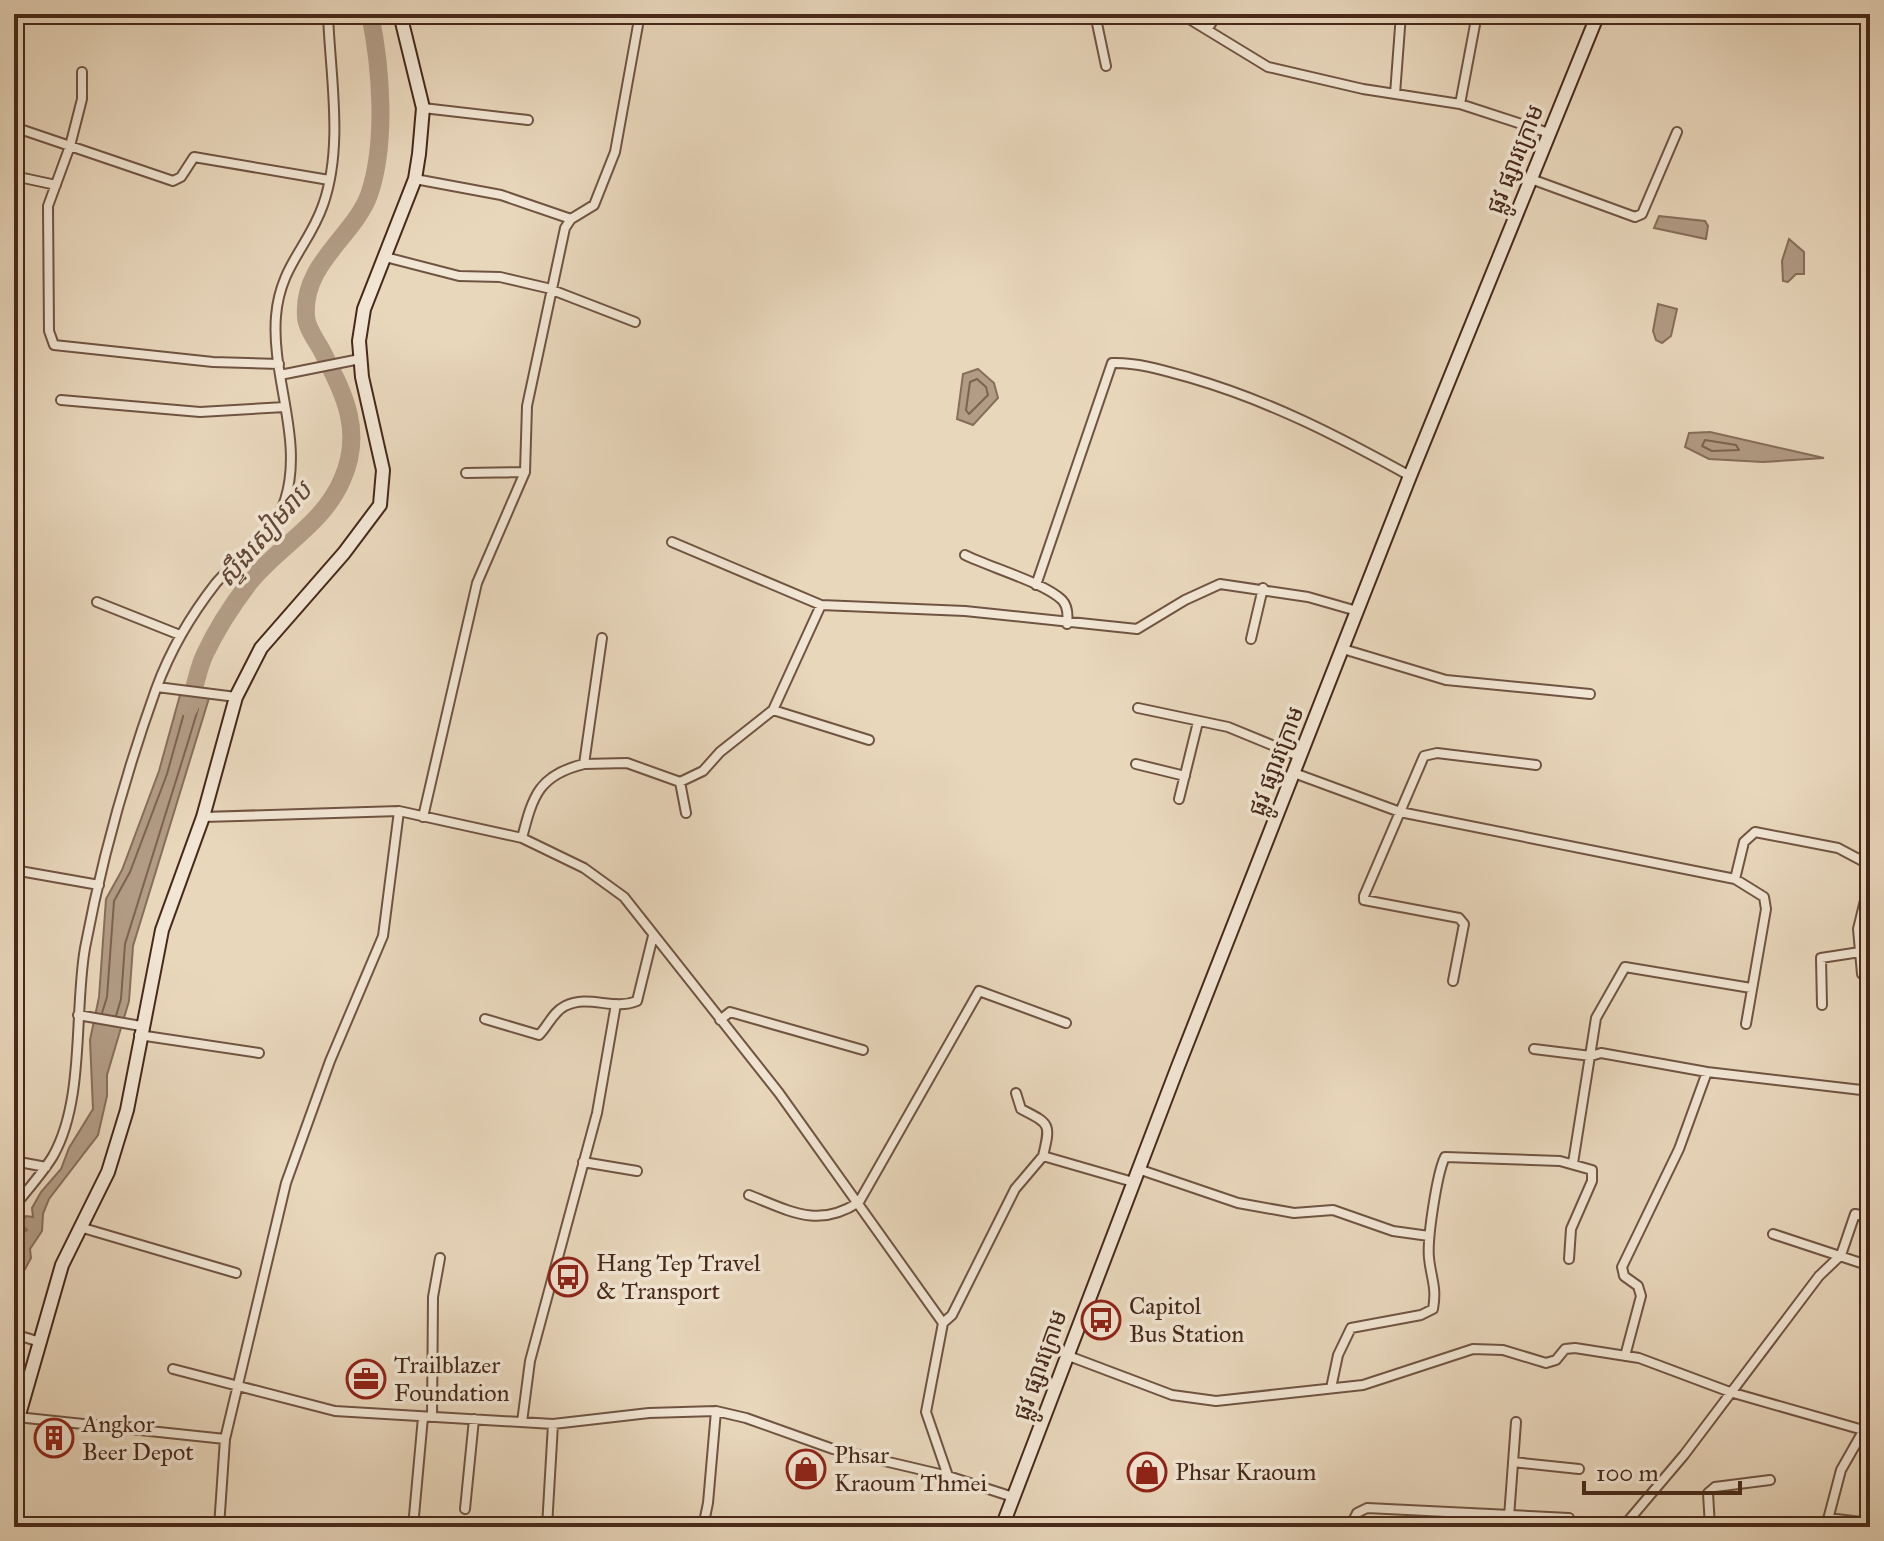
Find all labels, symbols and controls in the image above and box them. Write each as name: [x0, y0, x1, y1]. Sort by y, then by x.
street label: ផ្លូវ ផ្សារក្រោម: [1479, 100, 1557, 221]
water label: ស្ទឹងសៀមរាប: [209, 472, 320, 594]
street label: ផ្លូវ ផ្សារក្រោម: [1241, 702, 1317, 823]
place label: Hang Tep Travel & Transport: [596, 1248, 761, 1306]
bus stop icon: Hang Tep Travel & Transport: [547, 1256, 589, 1298]
place label: Capitol Bus Station: [1129, 1291, 1244, 1349]
bus stop icon: Capitol Bus Station: [1080, 1299, 1122, 1341]
street label: ផ្លូវ ផ្សារក្រោម: [1006, 1306, 1081, 1427]
place label: Trailblazer Foundation: [394, 1350, 510, 1408]
office icon: Trailblazer Foundation: [345, 1358, 387, 1400]
place label: Angkor Beer Depot: [81, 1409, 194, 1467]
building icon: Angkor Beer Depot: [33, 1417, 75, 1459]
place label: Phsar Kraoum Thmei: [834, 1440, 987, 1498]
scale bar: [1584, 1445, 1740, 1495]
shop icon: Phsar Kraoum Thmei: [785, 1448, 827, 1490]
shop icon: Phsar Kraoum: [1126, 1451, 1168, 1493]
place label: Phsar Kraoum: [1175, 1457, 1317, 1487]
text: 100 m: [1596, 1458, 1659, 1488]

